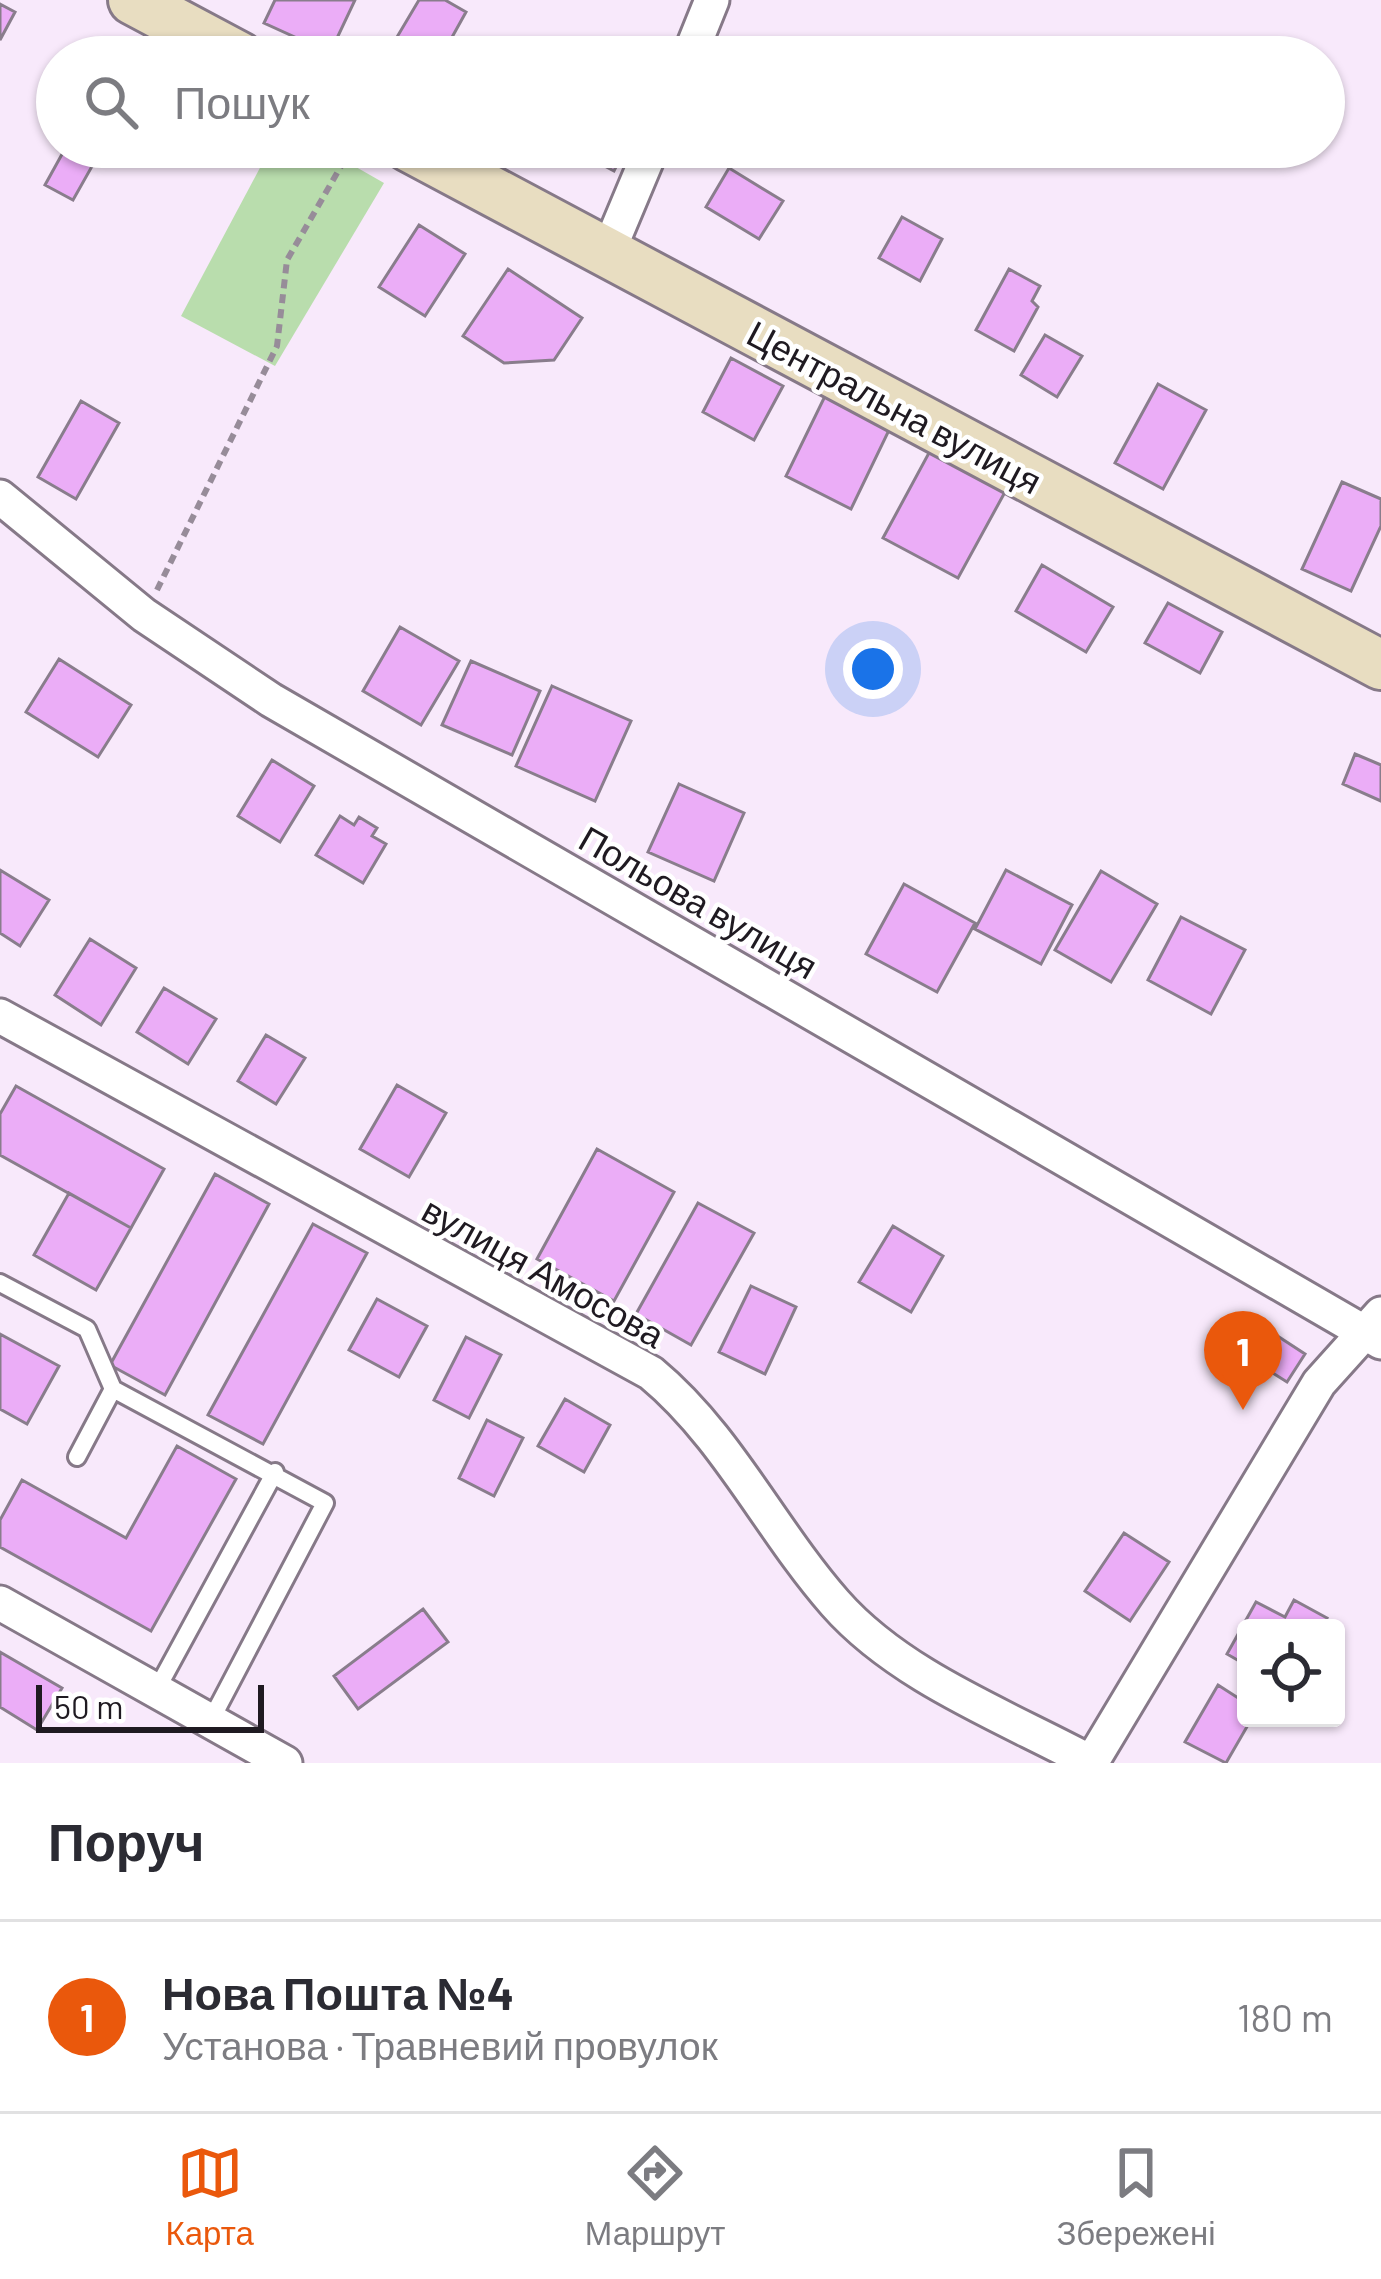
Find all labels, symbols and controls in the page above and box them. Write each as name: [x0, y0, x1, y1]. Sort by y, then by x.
search box: [36, 36, 1345, 168]
icon: search: [78, 69, 144, 135]
text: Пошук: [174, 74, 310, 128]
street label: Центральна вулиця: [740, 310, 1049, 503]
your location: [843, 639, 903, 699]
street label: Польова вулиця: [572, 815, 826, 987]
street label: вулиця Амосова: [415, 1187, 673, 1357]
pin: 1: [1204, 1311, 1282, 1410]
map controls: [1237, 1619, 1345, 1727]
button: locate: [1237, 1619, 1345, 1727]
scale bar: [36, 1679, 264, 1732]
text: 50 m: [54, 1686, 124, 1726]
text: Поруч: [48, 1810, 204, 1871]
text: Нова Пошта №4: [162, 1965, 514, 2019]
text: 1: [80, 1993, 94, 2040]
text: 180 m: [1237, 1993, 1333, 2040]
text: Установа · Травневий провулок: [162, 2021, 718, 2068]
tab: Карта: [165, 2140, 254, 2253]
tab: Маршрут: [585, 2140, 725, 2253]
tab: Збережені: [1056, 2140, 1216, 2253]

